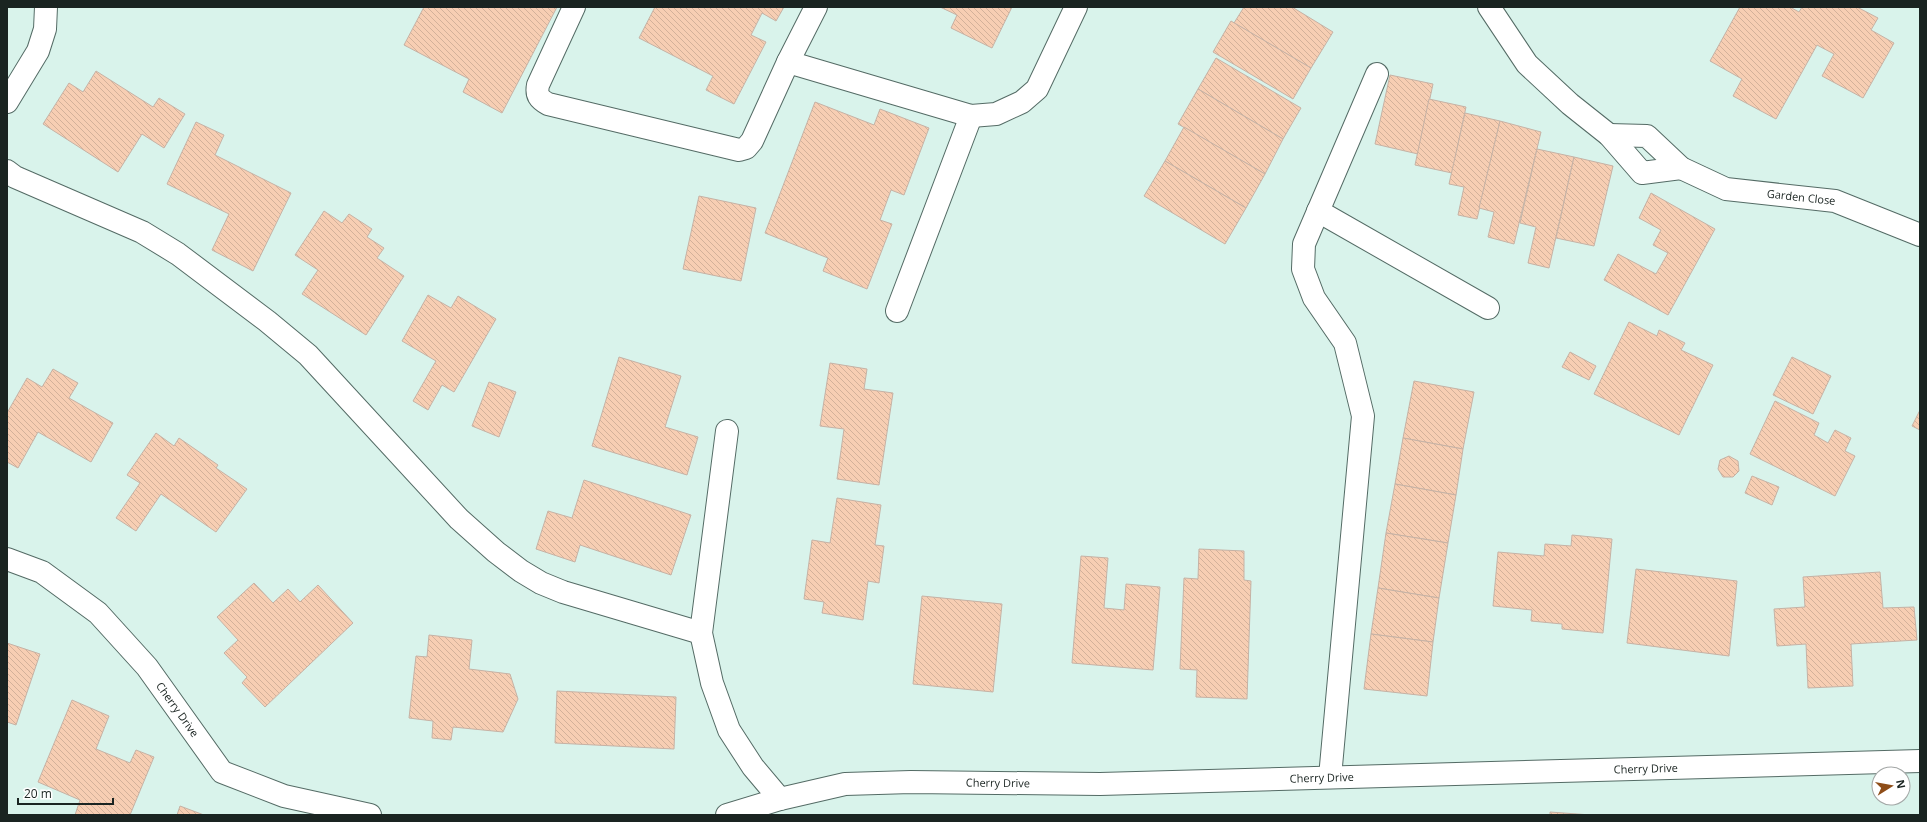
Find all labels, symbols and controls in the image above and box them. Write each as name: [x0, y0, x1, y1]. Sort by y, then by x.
street label: Garden Close: [1766, 186, 1836, 208]
street label: Cherry Drive: [153, 679, 203, 740]
street label: Cherry Drive: [1613, 760, 1678, 777]
north arrow: [1871, 766, 1911, 806]
street label: Cherry Drive: [1289, 769, 1354, 786]
street label: Cherry Drive: [966, 775, 1030, 790]
text: N: [1893, 778, 1910, 790]
scale bar: [18, 780, 113, 806]
text: 20 m: [24, 785, 52, 802]

